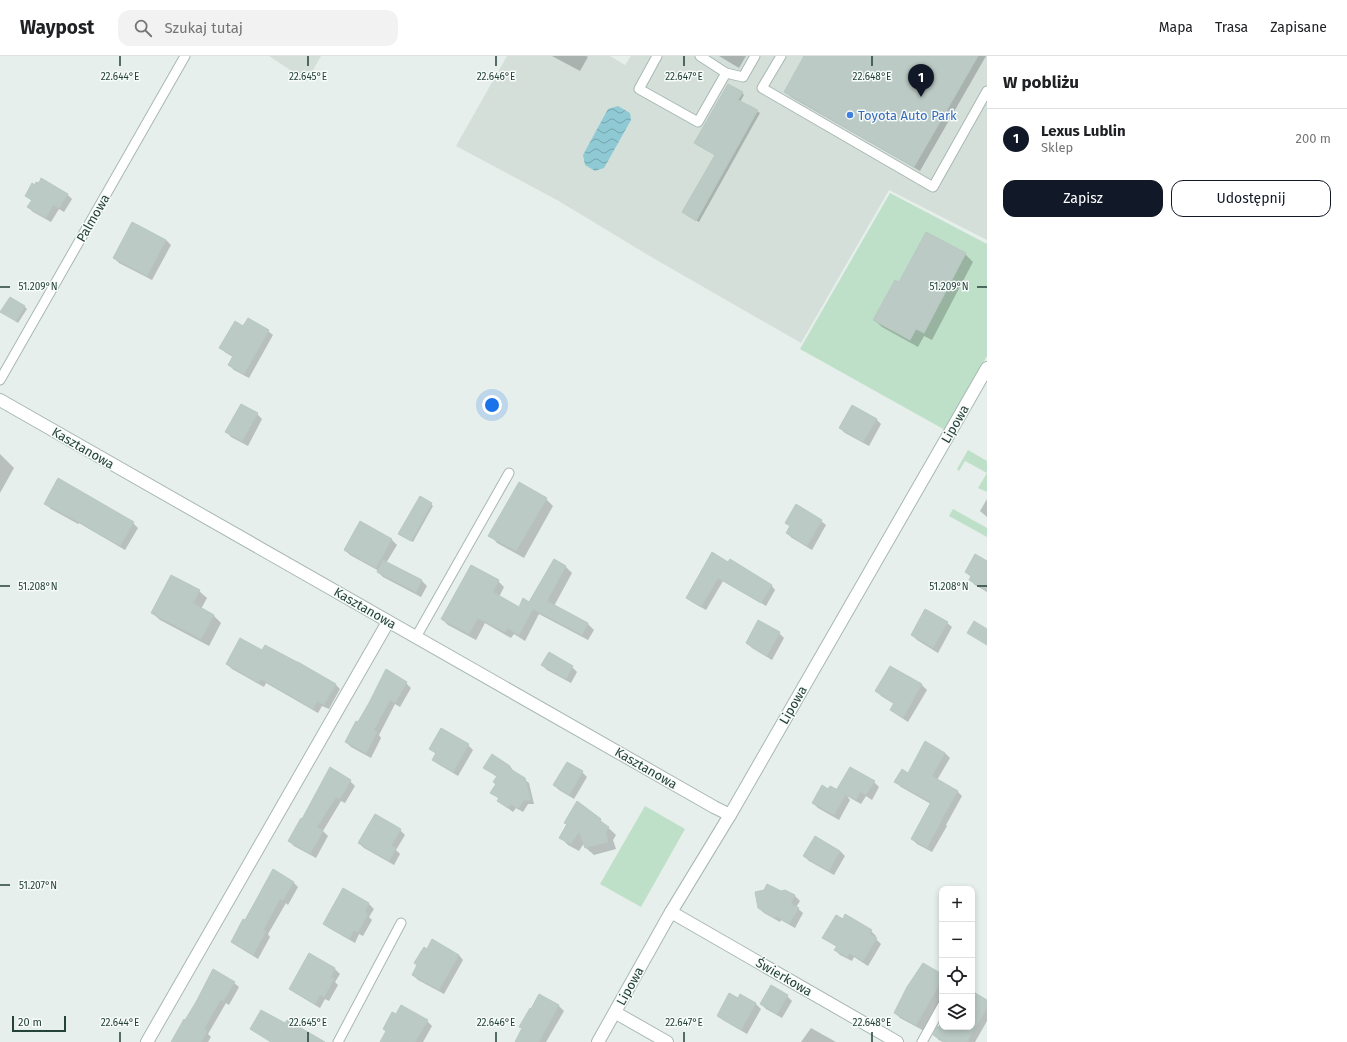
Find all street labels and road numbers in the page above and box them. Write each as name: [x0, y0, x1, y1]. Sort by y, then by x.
street label: Palmowa: [73, 191, 113, 245]
street label: Lipowa: [938, 402, 972, 446]
street label: Kasztanowa: [49, 424, 117, 472]
street label: Kasztanowa: [331, 584, 399, 632]
street label: Lipowa: [776, 683, 810, 727]
street label: Kasztanowa: [612, 744, 680, 792]
street label: Świerkowa: [753, 955, 815, 999]
street label: Lipowa: [613, 964, 647, 1008]

